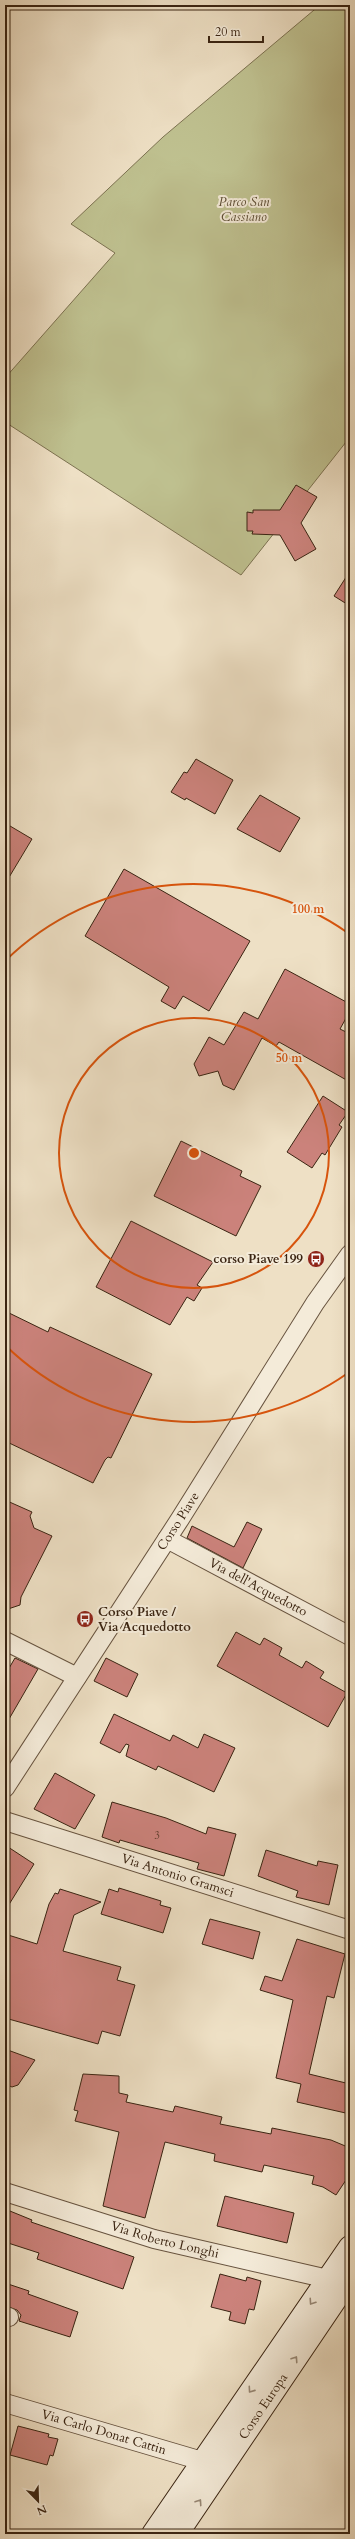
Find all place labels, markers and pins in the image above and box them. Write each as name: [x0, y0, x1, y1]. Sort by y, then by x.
centre of rings: [187, 1146, 201, 1160]
bus stop icon: corso Piave 199: [306, 1249, 326, 1269]
place label: corso Piave 199: [213, 1250, 303, 1268]
place label: Corso Piave / Via Acquedotto: [98, 1603, 191, 1636]
bus stop icon: Corso Piave / Via Acquedotto: [75, 1609, 95, 1629]

